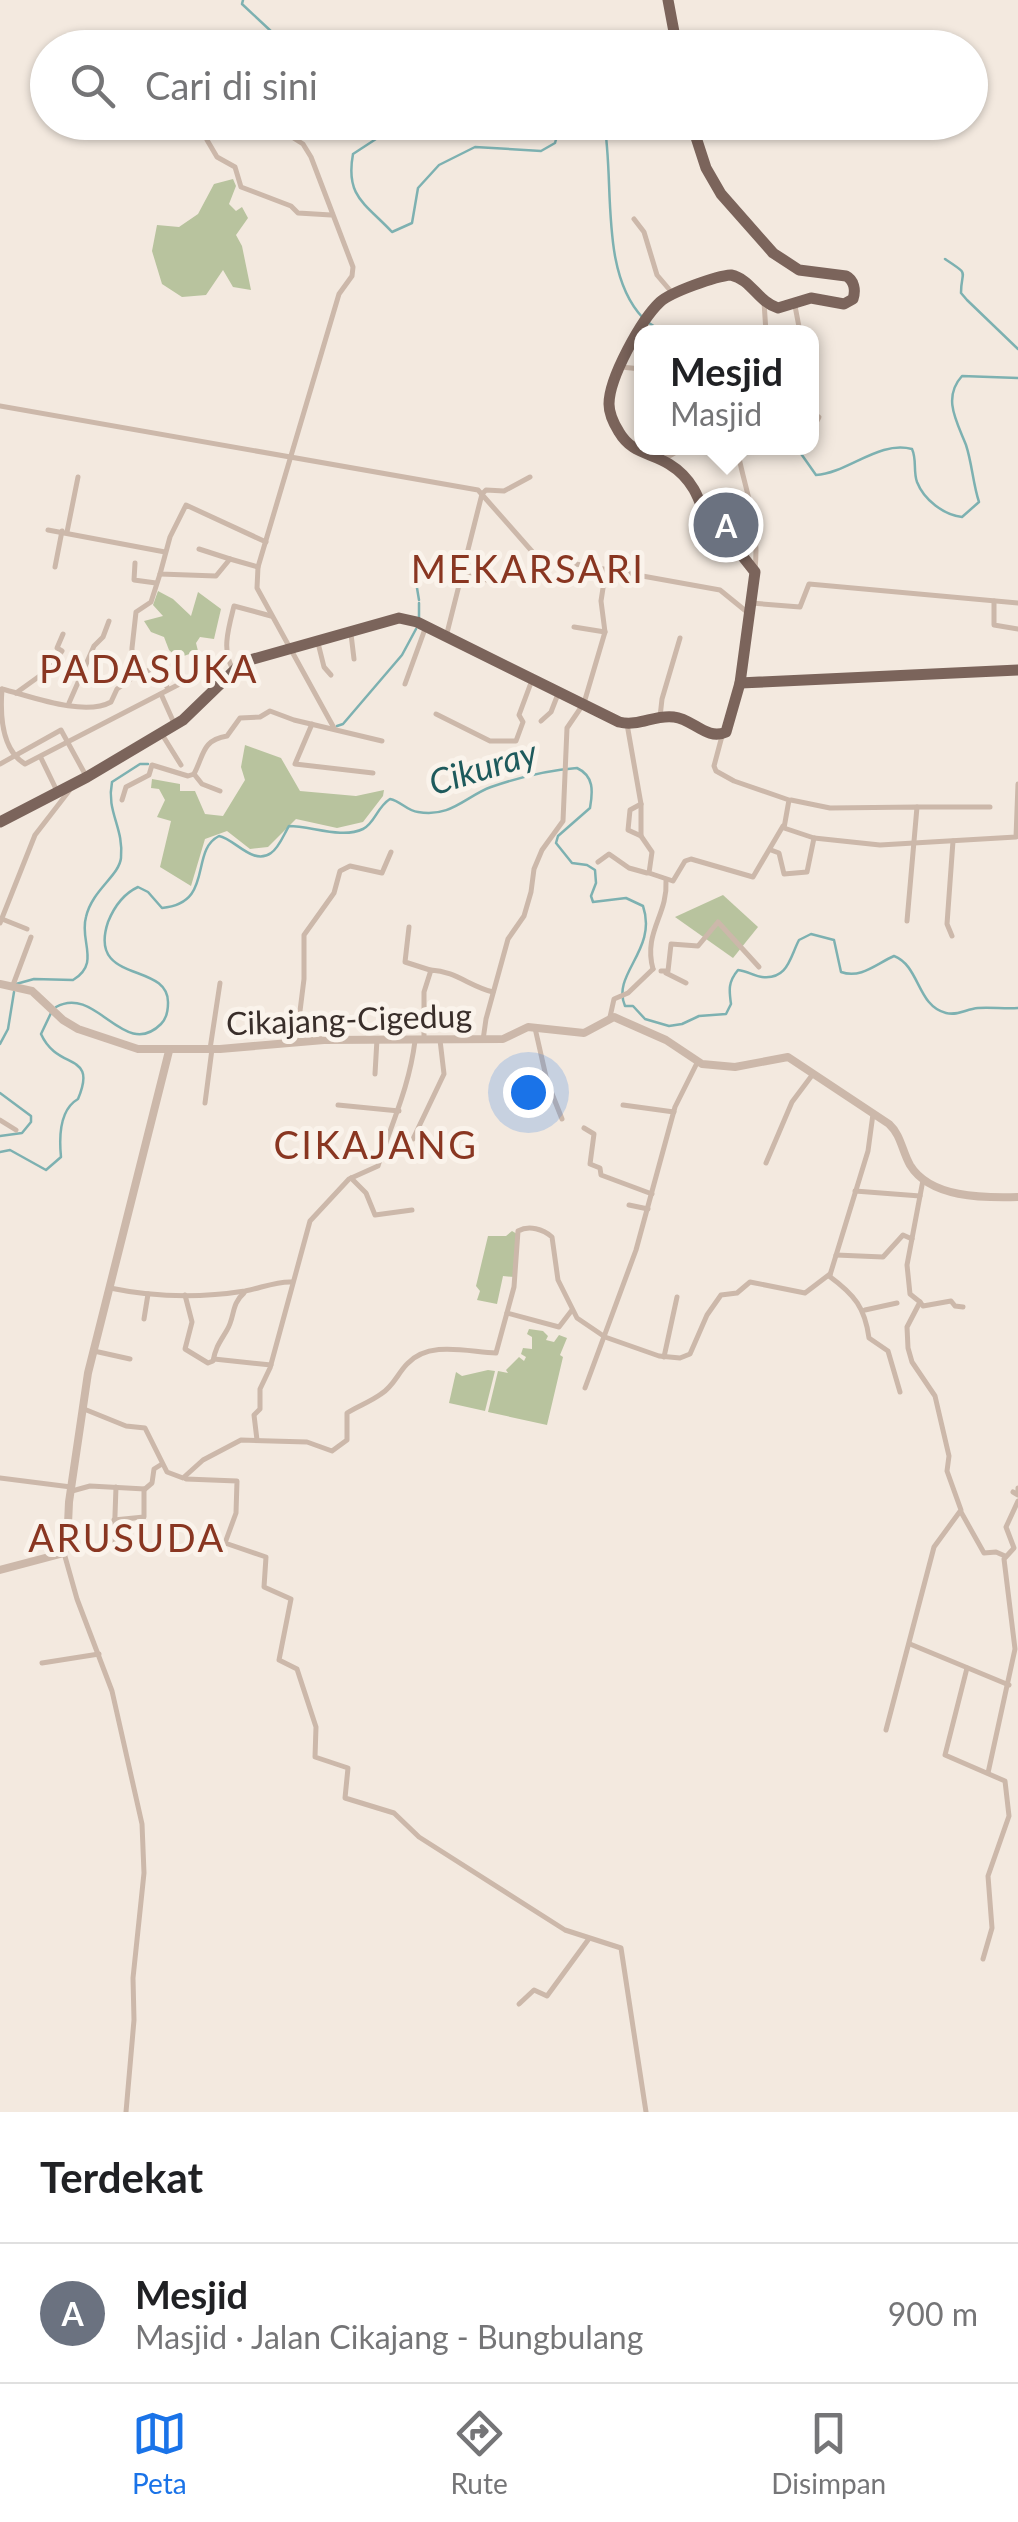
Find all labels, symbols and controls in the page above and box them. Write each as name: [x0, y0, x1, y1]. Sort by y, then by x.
search box: [30, 30, 988, 140]
icon: search: [65, 58, 120, 113]
text: Cari di sini: [145, 62, 318, 108]
popup: [634, 325, 819, 455]
text: Mesjid: [670, 348, 783, 394]
text: Masjid: [670, 394, 762, 433]
pin: A: [694, 488, 758, 562]
district label: MEKARSARI: [411, 545, 645, 591]
district label: PADASUKA: [39, 645, 259, 691]
water label: Cikuray: [423, 729, 543, 802]
street label: Cikajang-Cigedug: [225, 995, 473, 1042]
your location: [503, 1067, 554, 1118]
district label: CIKAJANG: [273, 1121, 479, 1167]
district label: ARUSUDA: [28, 1514, 226, 1560]
text: Terdekat: [40, 2152, 203, 2202]
text: Mesjid: [135, 2271, 248, 2317]
text: A: [61, 2294, 84, 2333]
text: 900 m: [888, 2294, 978, 2333]
text: Masjid · Jalan Cikajang - Bungbulang: [135, 2317, 643, 2356]
tab: Peta: [132, 2406, 187, 2500]
tab: Rute: [450, 2406, 508, 2500]
tab: Disimpan: [771, 2406, 886, 2500]

